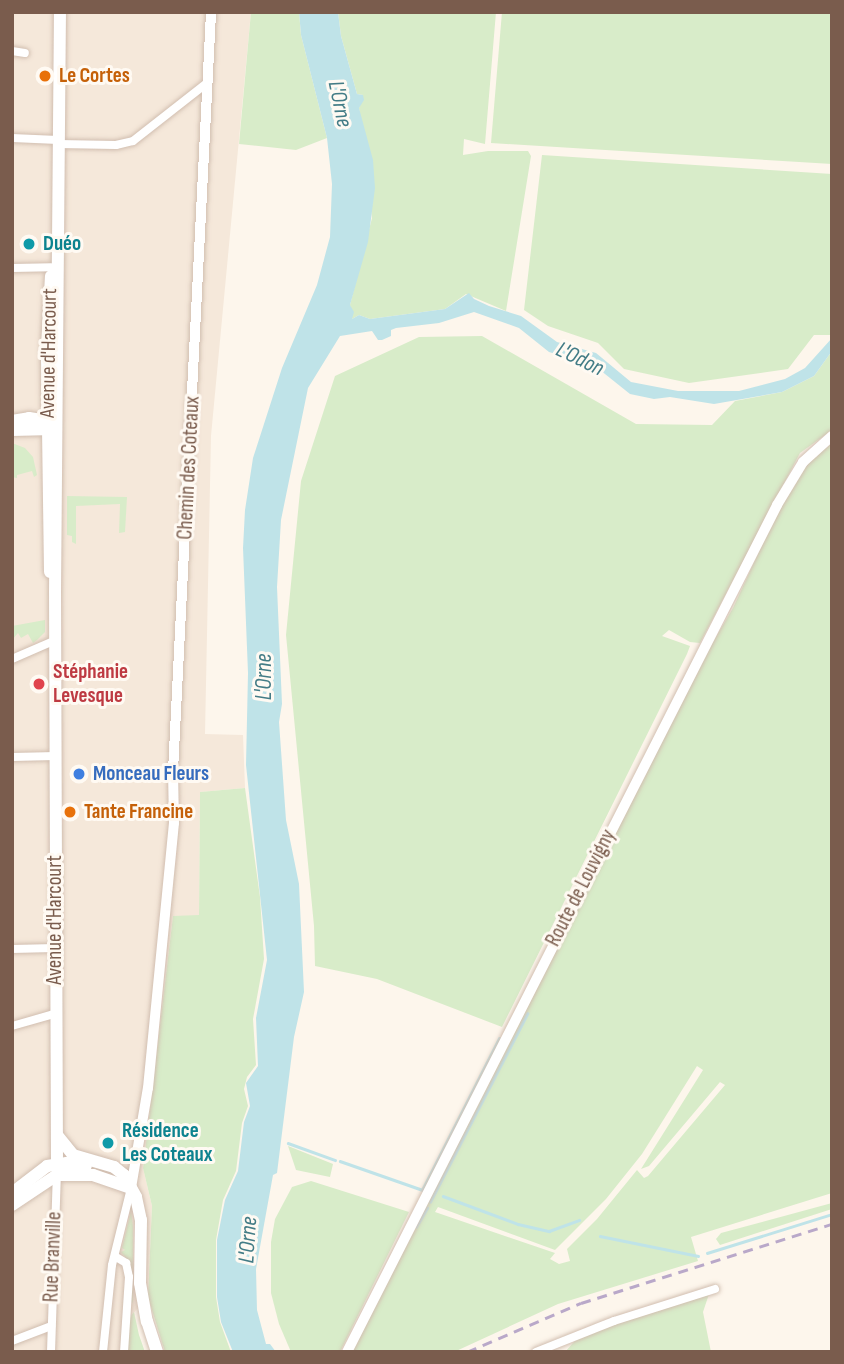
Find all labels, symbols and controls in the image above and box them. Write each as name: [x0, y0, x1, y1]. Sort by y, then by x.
place label: Le Cortes: [59, 63, 130, 89]
marker: Le Cortes: [37, 68, 53, 84]
water label: L'Orne: [322, 78, 358, 130]
place label: Duéo: [43, 231, 81, 257]
marker: Duéo: [21, 236, 37, 252]
street label: Avenue d'Harcourt: [35, 288, 63, 418]
water label: L'Odon: [551, 336, 609, 382]
street label: Chemin des Coteaux: [173, 396, 205, 540]
water label: L'Orne: [250, 654, 278, 700]
place label: Stéphanie Levesque: [53, 659, 128, 709]
marker: Stéphanie Levesque: [31, 676, 47, 692]
place label: Monceau Fleurs: [93, 761, 209, 787]
marker: Monceau Fleurs: [71, 766, 87, 782]
place label: Tante Francine: [84, 799, 193, 825]
marker: Tante Francine: [62, 804, 78, 820]
street label: Route de Louvigny: [541, 825, 621, 951]
street label: Avenue d'Harcourt: [42, 855, 68, 985]
place label: Résidence Les Coteaux: [122, 1118, 213, 1168]
marker: Résidence Les Coteaux: [100, 1135, 116, 1151]
street label: Rue Branville: [39, 1211, 67, 1303]
water label: L'Orne: [233, 1216, 263, 1264]

